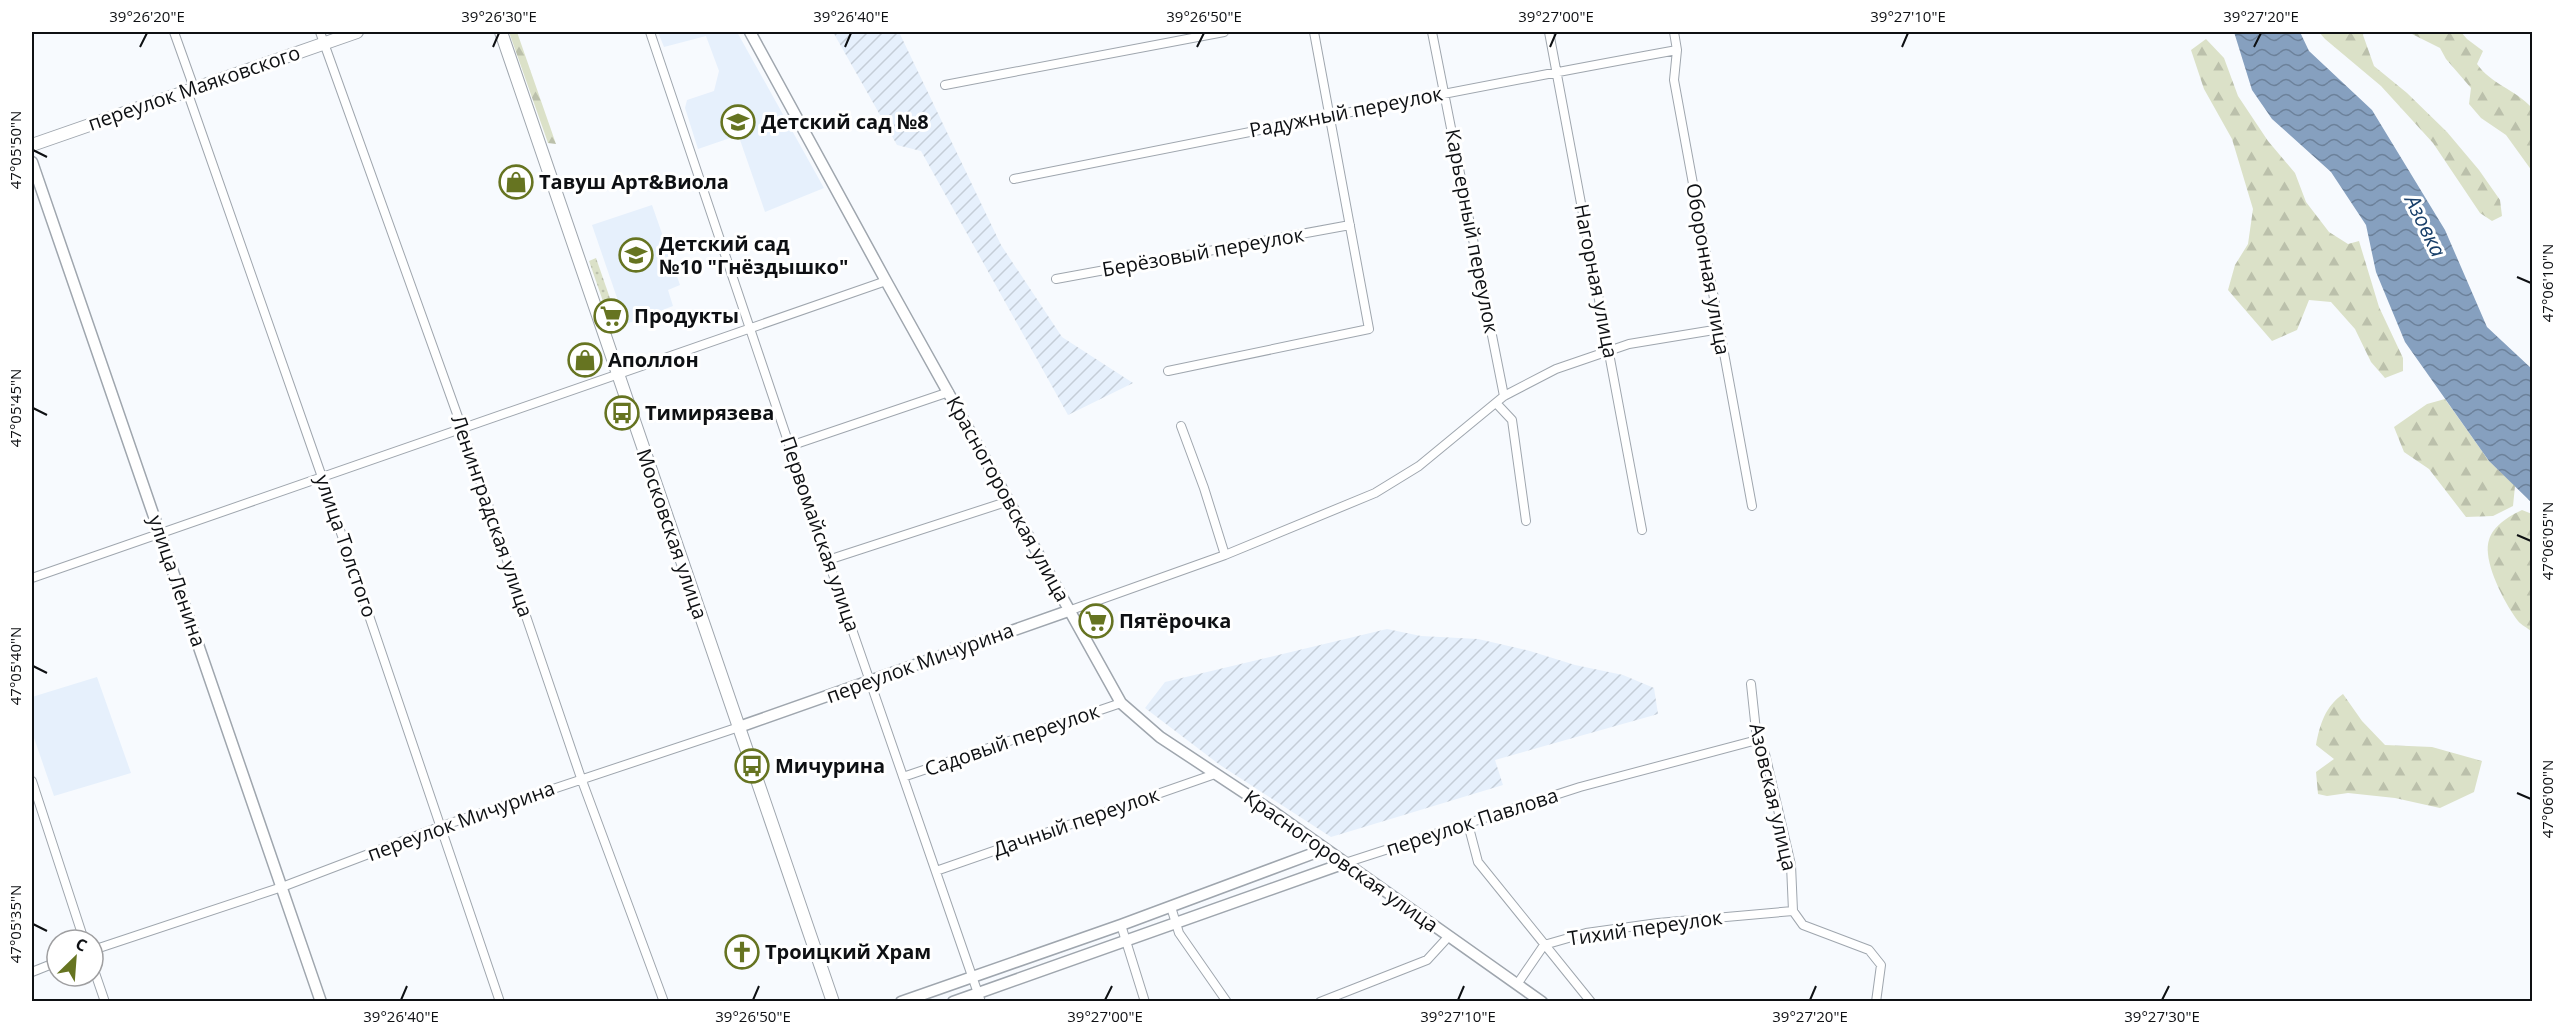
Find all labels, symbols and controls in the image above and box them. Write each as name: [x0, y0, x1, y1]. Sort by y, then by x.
text: 39°26'20"E: [109, 6, 185, 26]
text: 39°26'30"E: [461, 6, 537, 26]
text: 39°26'40"E: [813, 6, 889, 26]
text: 39°26'50"E: [1166, 6, 1242, 26]
text: 39°27'00"E: [1518, 6, 1594, 26]
text: 39°27'10"E: [1870, 6, 1946, 26]
text: 39°27'20"E: [2223, 6, 2299, 26]
street label: переулок Маяковского: [84, 39, 304, 137]
street label: Радужный переулок: [1247, 79, 1445, 143]
school or university icon: Детский сад №8: [720, 104, 756, 140]
place label: Детский сад №8: [761, 108, 929, 135]
text: 47°05'50"N: [5, 111, 25, 189]
street label: Карьерный переулок: [1439, 126, 1506, 336]
shop icon: Тавуш Арт&Виола: [498, 164, 534, 200]
place label: Тавуш Арт&Виола: [539, 168, 729, 195]
street label: Оборонная улица: [1680, 181, 1737, 357]
water label: Азовка: [2398, 188, 2453, 262]
street label: Нагорная улица: [1568, 201, 1625, 360]
street label: Берёзовый переулок: [1100, 220, 1307, 283]
place label: Детский сад №10 "Гнёздышко": [659, 230, 848, 280]
school or university icon: Детский сад №10 "Гнёздышко": [618, 237, 654, 273]
text: 47°06'10"N: [2537, 244, 2557, 322]
supermarket icon: Продукты: [593, 298, 629, 334]
place label: Продукты: [634, 302, 739, 329]
shop icon: Аполлон: [567, 342, 603, 378]
place label: Аполлон: [608, 346, 699, 373]
text: 47°05'45"N: [5, 369, 25, 447]
street label: Красногоровская улица: [941, 391, 1076, 606]
bus stop icon: Тимирязева: [604, 395, 640, 431]
place label: Тимирязева: [645, 399, 774, 426]
street label: Ленинградская улица: [445, 411, 540, 620]
street label: Первомайская улица: [774, 432, 867, 635]
street label: Московская улица: [631, 445, 714, 623]
street label: улица Толстого: [309, 471, 384, 621]
text: 47°06'05"N: [2537, 502, 2557, 580]
street label: улица Ленина: [142, 511, 213, 650]
supermarket icon: Пятёрочка: [1078, 603, 1114, 639]
place label: Пятёрочка: [1119, 607, 1231, 634]
street label: переулок Мичурина: [822, 616, 1017, 709]
text: 47°05'40"N: [5, 627, 25, 705]
street label: Садовый переулок: [921, 697, 1103, 782]
street label: Азовская улица: [1743, 720, 1804, 873]
bus stop icon: Мичурина: [734, 748, 770, 784]
place label: Мичурина: [775, 752, 885, 779]
text: 47°06'00"N: [2537, 760, 2557, 838]
street label: переулок Мичурина: [363, 774, 558, 867]
street label: Дачный переулок: [989, 780, 1163, 863]
street label: переулок Павлова: [1382, 781, 1561, 862]
street label: Красногоровская улица: [1239, 783, 1444, 938]
text: 47°05'35"N: [5, 885, 25, 963]
street label: Тихий переулок: [1566, 903, 1725, 952]
north arrow: [45, 928, 105, 988]
text: С: [72, 932, 91, 957]
church icon: Троицкий Храм: [724, 934, 760, 970]
place label: Троицкий Храм: [765, 938, 931, 965]
text: 39°26'40"E: [363, 1006, 439, 1026]
text: 39°26'50"E: [715, 1006, 791, 1026]
text: 39°27'00"E: [1067, 1006, 1143, 1026]
text: 39°27'10"E: [1420, 1006, 1496, 1026]
text: 39°27'20"E: [1772, 1006, 1848, 1026]
text: 39°27'30"E: [2124, 1006, 2200, 1026]

